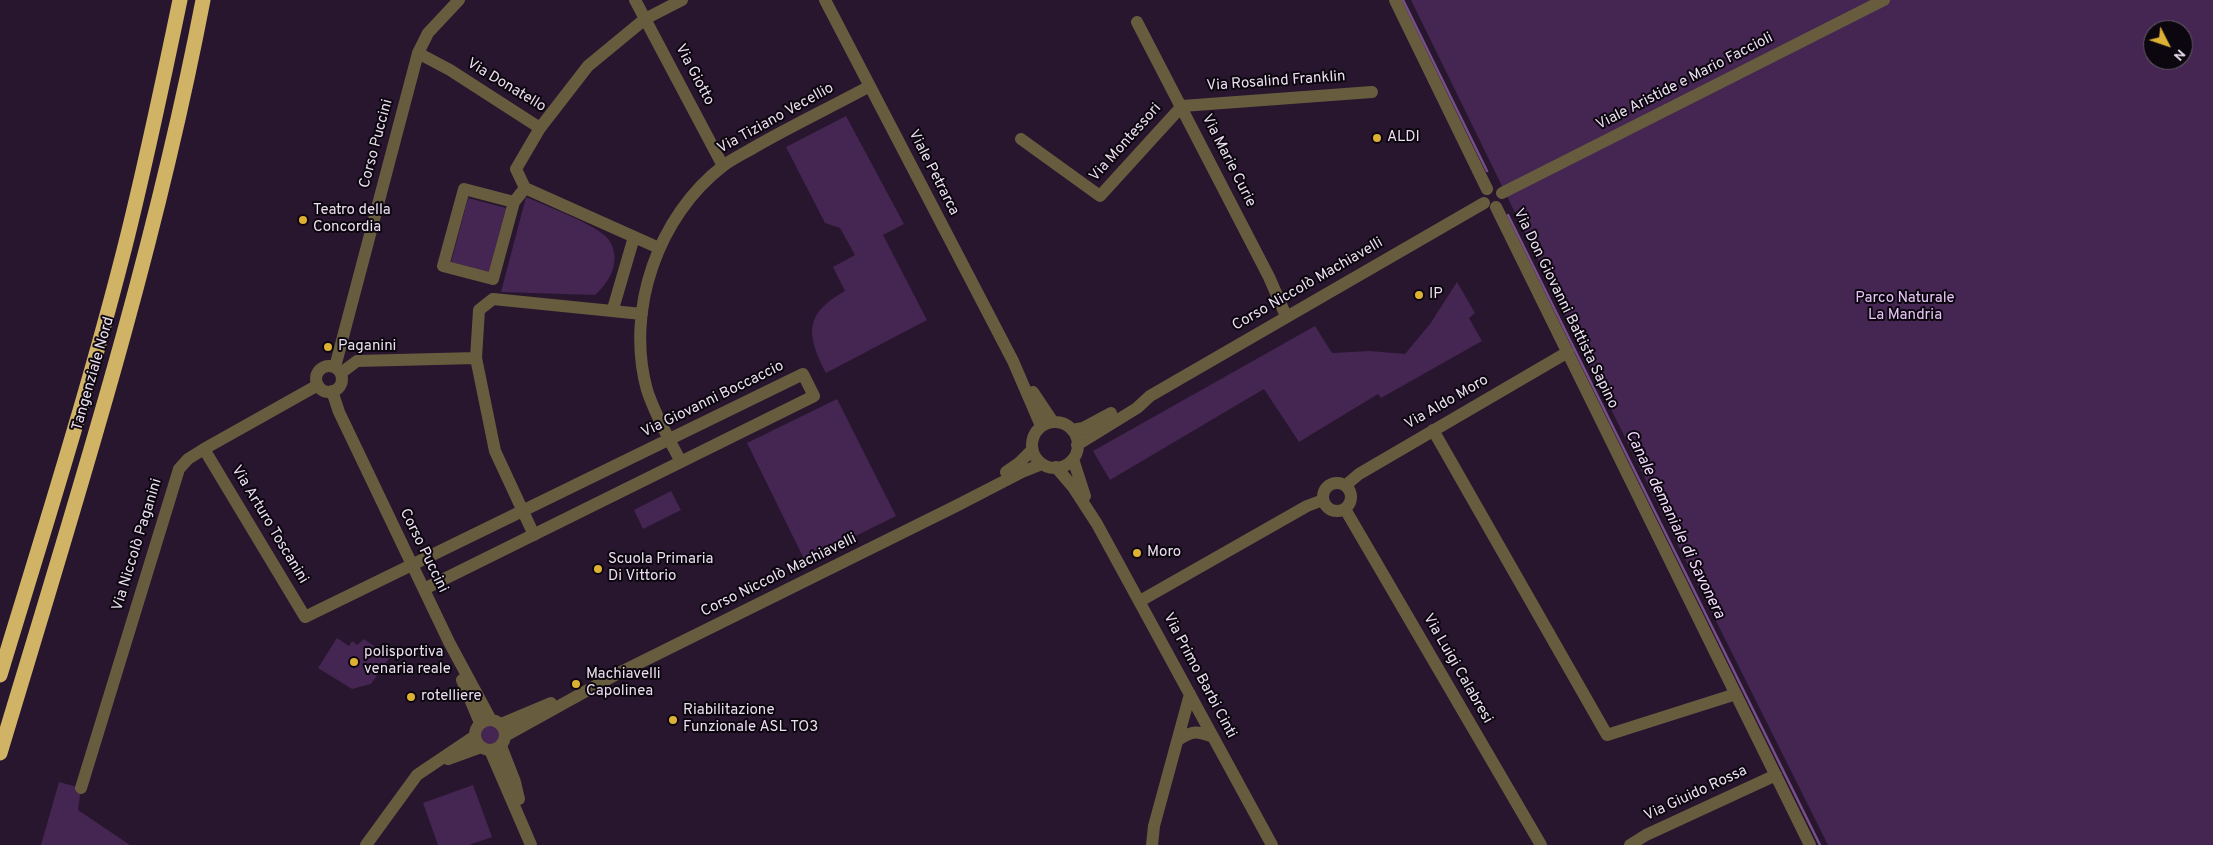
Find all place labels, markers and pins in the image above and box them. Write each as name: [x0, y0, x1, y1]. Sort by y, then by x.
place label: ALDI: [1387, 129, 1420, 147]
marker: ALDI: [1371, 132, 1383, 144]
place label: Teatro della Concordia: [313, 202, 391, 237]
marker: Teatro della Concordia: [297, 214, 309, 226]
place label: IP: [1429, 286, 1443, 304]
marker: IP: [1413, 289, 1425, 301]
place label: Paganini: [338, 338, 396, 356]
marker: Paganini: [322, 341, 334, 353]
place label: Moro: [1147, 544, 1181, 562]
marker: Moro: [1131, 547, 1143, 559]
place label: Scuola Primaria Di Vittorio: [608, 551, 713, 586]
marker: Scuola Primaria Di Vittorio: [592, 563, 604, 575]
place label: polisportiva venaria reale: [364, 644, 451, 679]
marker: polisportiva venaria reale: [348, 656, 360, 668]
place label: Machiavelli Capolinea: [586, 666, 661, 701]
marker: Machiavelli Capolinea: [570, 678, 582, 690]
place label: rotelliere: [421, 688, 482, 706]
marker: rotelliere: [405, 691, 417, 703]
place label: Riabilitazione Funzionale ASL TO3: [683, 702, 818, 737]
marker: Riabilitazione Funzionale ASL TO3: [667, 714, 679, 726]

